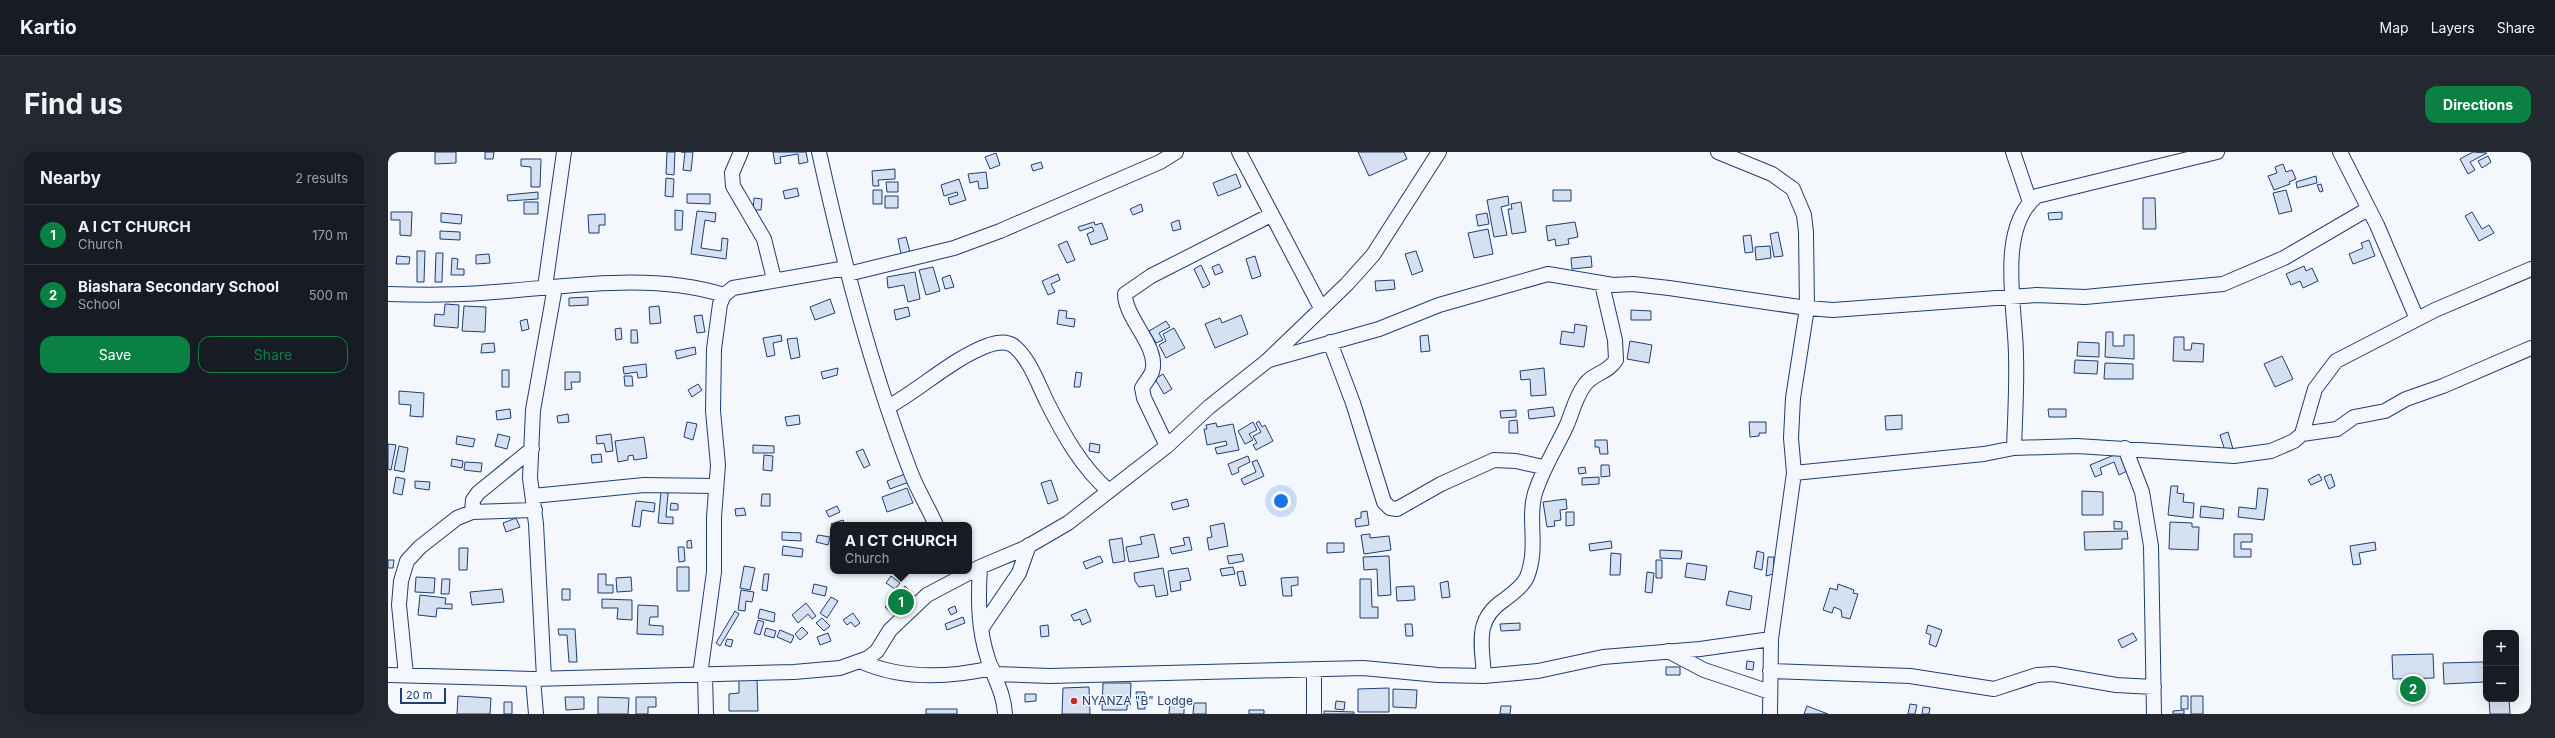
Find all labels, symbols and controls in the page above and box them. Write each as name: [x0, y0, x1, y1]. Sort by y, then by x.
text: Kartio: [20, 16, 77, 39]
text: Map: [2380, 19, 2409, 36]
text: Layers: [2431, 19, 2475, 36]
text: Share: [2497, 19, 2535, 36]
button: Directions: [2425, 86, 2531, 123]
text: Find us: [24, 87, 123, 121]
text: Nearby: [40, 168, 101, 188]
text: 2 results: [295, 170, 348, 186]
text: A I CT CHURCH: [78, 217, 191, 236]
text: 1: [50, 227, 56, 243]
text: 170 m: [312, 227, 348, 243]
text: Church: [78, 236, 123, 252]
text: Biashara Secondary School: [78, 277, 279, 296]
text: 2: [49, 287, 57, 303]
text: 500 m: [309, 287, 348, 303]
text: School: [78, 296, 120, 312]
button: Save: [40, 336, 190, 373]
button: Share: [198, 336, 348, 373]
your location: [1271, 491, 1291, 511]
popup: [830, 522, 972, 574]
text: A I CT CHURCH: [845, 531, 957, 550]
text: Church: [845, 550, 889, 566]
pin: 1: [888, 587, 914, 617]
map controls: [2483, 630, 2519, 702]
button: +: [2483, 630, 2519, 666]
button: −: [2483, 666, 2519, 702]
pin: 2: [2400, 674, 2426, 704]
scale bar: [400, 686, 446, 705]
text: 20 m: [406, 688, 432, 702]
place label: NYANZA "B" Lodge: [1082, 693, 1193, 708]
marker: NYANZA "B" Lodge: [1069, 696, 1079, 706]

